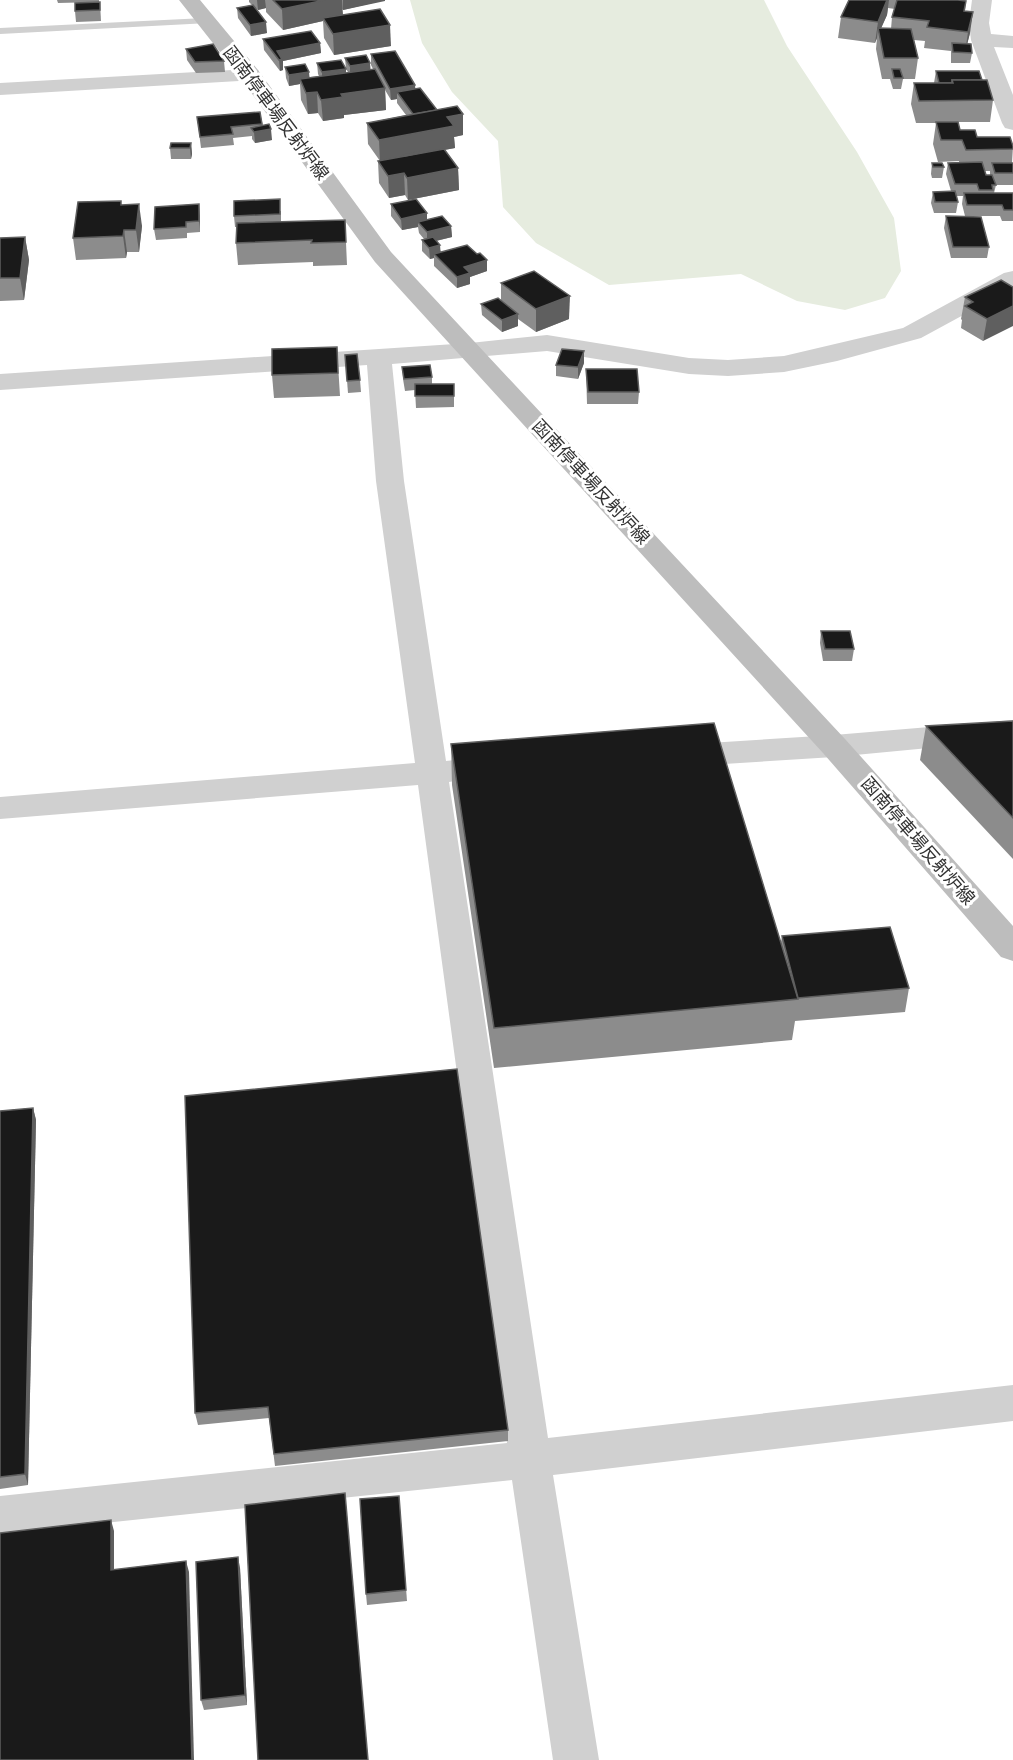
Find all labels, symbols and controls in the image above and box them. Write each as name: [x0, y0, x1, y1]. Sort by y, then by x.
street label: 函南停車場反射炉線: [219, 42, 334, 184]
street label: 函南停車場反射炉線: [528, 415, 654, 548]
street label: 函南停車場反射炉線: [857, 773, 979, 909]

